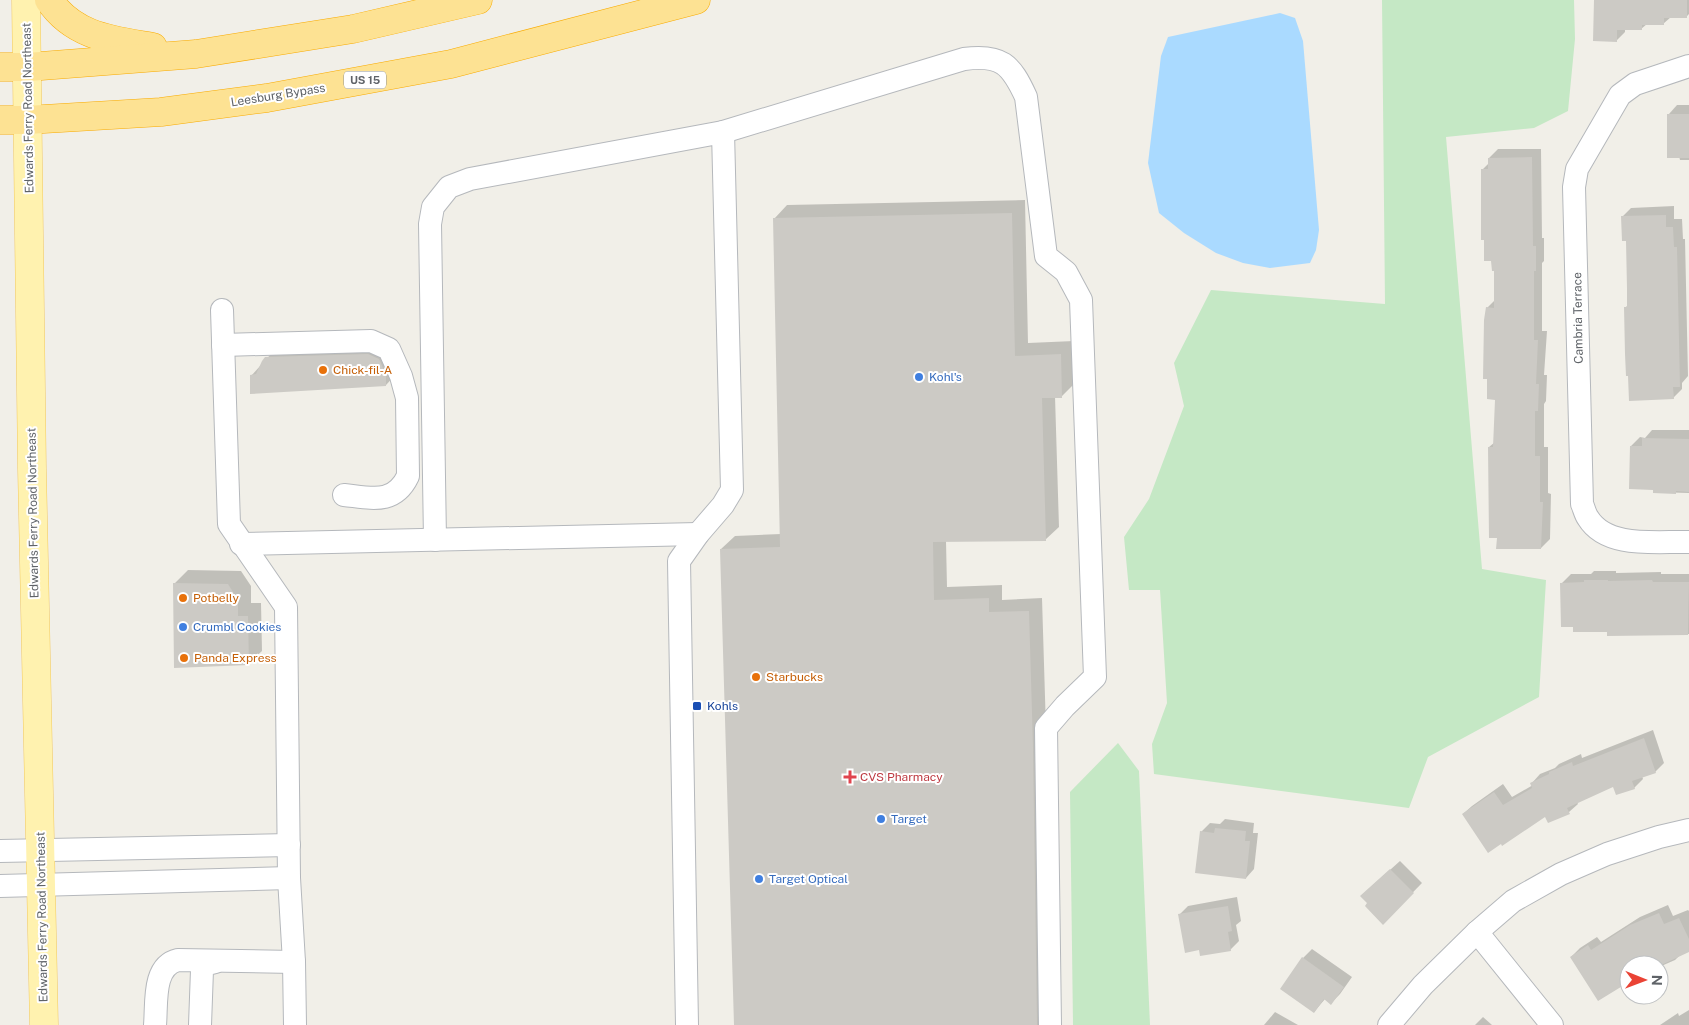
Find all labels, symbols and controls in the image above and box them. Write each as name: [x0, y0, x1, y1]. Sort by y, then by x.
street label: Edwards Ferry Road Northeast: [20, 22, 36, 193]
road number: US 15: [344, 72, 386, 88]
street label: Leesburg Bypass: [230, 81, 326, 109]
street label: Cambria Terrace: [1570, 272, 1586, 364]
place label: Chick-fil-A: [333, 363, 393, 377]
marker: Chick-fil-A: [317, 364, 329, 376]
place label: Kohl's: [929, 370, 962, 384]
marker: Kohl's: [913, 371, 925, 383]
street label: Edwards Ferry Road Northeast: [25, 427, 41, 598]
place label: Potbelly: [193, 591, 240, 605]
marker: Potbelly: [177, 592, 189, 604]
place label: Crumbl Cookies: [193, 620, 281, 634]
marker: Crumbl Cookies: [177, 621, 189, 633]
place label: Panda Express: [194, 651, 277, 665]
marker: Panda Express: [178, 652, 190, 664]
place label: Starbucks: [766, 670, 823, 684]
marker: Starbucks: [750, 671, 762, 683]
place label: Kohls: [707, 699, 738, 713]
marker: Kohls: [691, 700, 703, 712]
place label: CVS Pharmacy: [860, 770, 943, 784]
marker: CVS Pharmacy: [844, 771, 856, 783]
place label: Target: [891, 812, 927, 826]
marker: Target: [875, 813, 887, 825]
street label: Edwards Ferry Road Northeast: [34, 831, 50, 1002]
place label: Target Optical: [769, 872, 848, 886]
marker: Target Optical: [753, 873, 765, 885]
north arrow: [1619, 955, 1669, 1005]
text: N: [1649, 975, 1665, 986]

